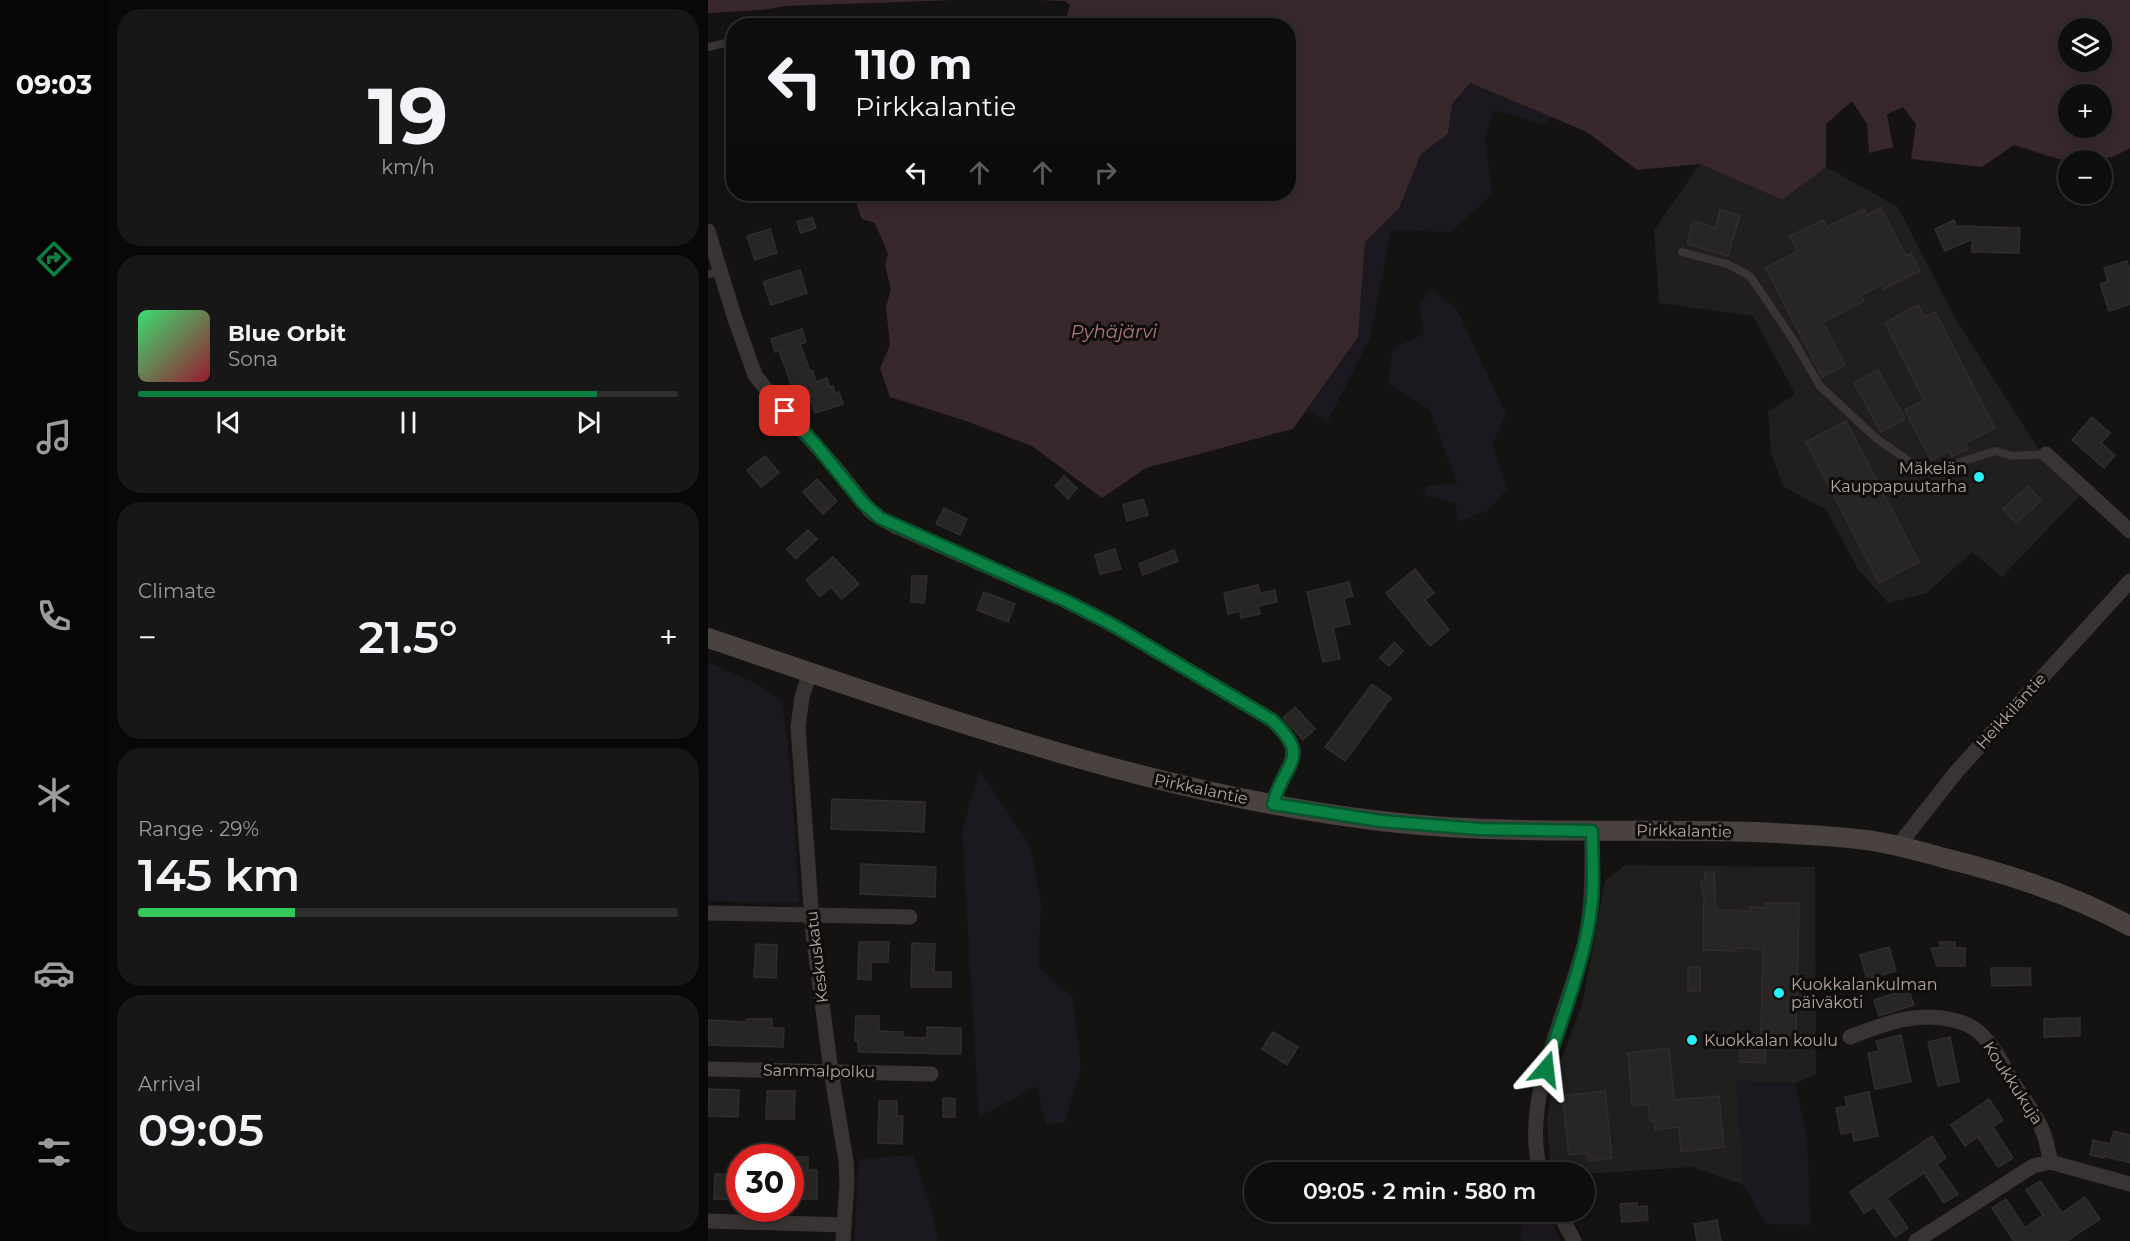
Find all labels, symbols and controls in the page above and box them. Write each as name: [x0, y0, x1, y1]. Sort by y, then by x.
map controls: [2058, 18, 2112, 204]
button: layers: [2058, 18, 2112, 72]
text: 110 m: [855, 38, 972, 90]
icon: left: [756, 42, 834, 120]
text: 09:03: [16, 68, 92, 101]
text: 19: [368, 68, 448, 164]
button: +: [2058, 84, 2112, 138]
text: Pirkkalantie: [855, 90, 1016, 123]
button: −: [2058, 150, 2112, 204]
text: km/h: [381, 155, 435, 179]
icon: left: [900, 156, 933, 189]
icon: ahead: [963, 156, 996, 189]
icon: ahead: [1026, 156, 1059, 189]
icon: right: [1089, 156, 1122, 189]
icon: directions: [33, 238, 75, 280]
text: Blue Orbit: [228, 320, 346, 347]
water label: Pyhäjärvi: [1071, 321, 1157, 343]
text: Sona: [228, 347, 278, 371]
pin: [759, 385, 810, 436]
icon: arrive: [768, 394, 801, 427]
icon: previous: [212, 406, 245, 439]
icon: pause: [392, 406, 425, 439]
icon: next: [572, 406, 605, 439]
icon: music: [33, 416, 75, 458]
place label: Mäkelän Kauppapuutarha: [1830, 459, 1967, 496]
marker: Mäkelän Kauppapuutarha: [1972, 470, 1986, 484]
text: Climate: [138, 579, 216, 603]
icon: phone: [33, 595, 75, 637]
text: 21.5°: [358, 609, 458, 664]
text: −: [138, 617, 157, 657]
text: +: [659, 617, 678, 657]
street label: Heikkiläntie: [1972, 669, 2050, 753]
street label: Pirkkalantie: [1152, 770, 1250, 808]
icon: climate: [33, 774, 75, 816]
text: Range · 29%: [138, 817, 259, 841]
street label: Pirkkalantie: [1636, 821, 1732, 841]
text: 145 km: [138, 847, 300, 902]
street label: Keskuskatu: [802, 910, 832, 1004]
icon: car: [33, 952, 75, 994]
place label: Kuokkalankulman päiväkoti: [1791, 975, 1938, 1012]
marker: Kuokkalankulman päiväkoti: [1772, 986, 1786, 1000]
place label: Kuokkalan koulu: [1704, 1031, 1838, 1050]
marker: Kuokkalan koulu: [1685, 1033, 1699, 1047]
position arrow: [1514, 1037, 1578, 1101]
street label: Koukkukuja: [1979, 1038, 2047, 1128]
street label: Sammalpolku: [763, 1061, 875, 1081]
text: Arrival: [138, 1072, 201, 1096]
text: 09:05: [138, 1102, 264, 1157]
icon: filters: [33, 1131, 75, 1173]
speed limit sign: 30: [726, 1144, 804, 1222]
text: 09:05 · 2 min · 580 m: [1303, 1178, 1536, 1205]

